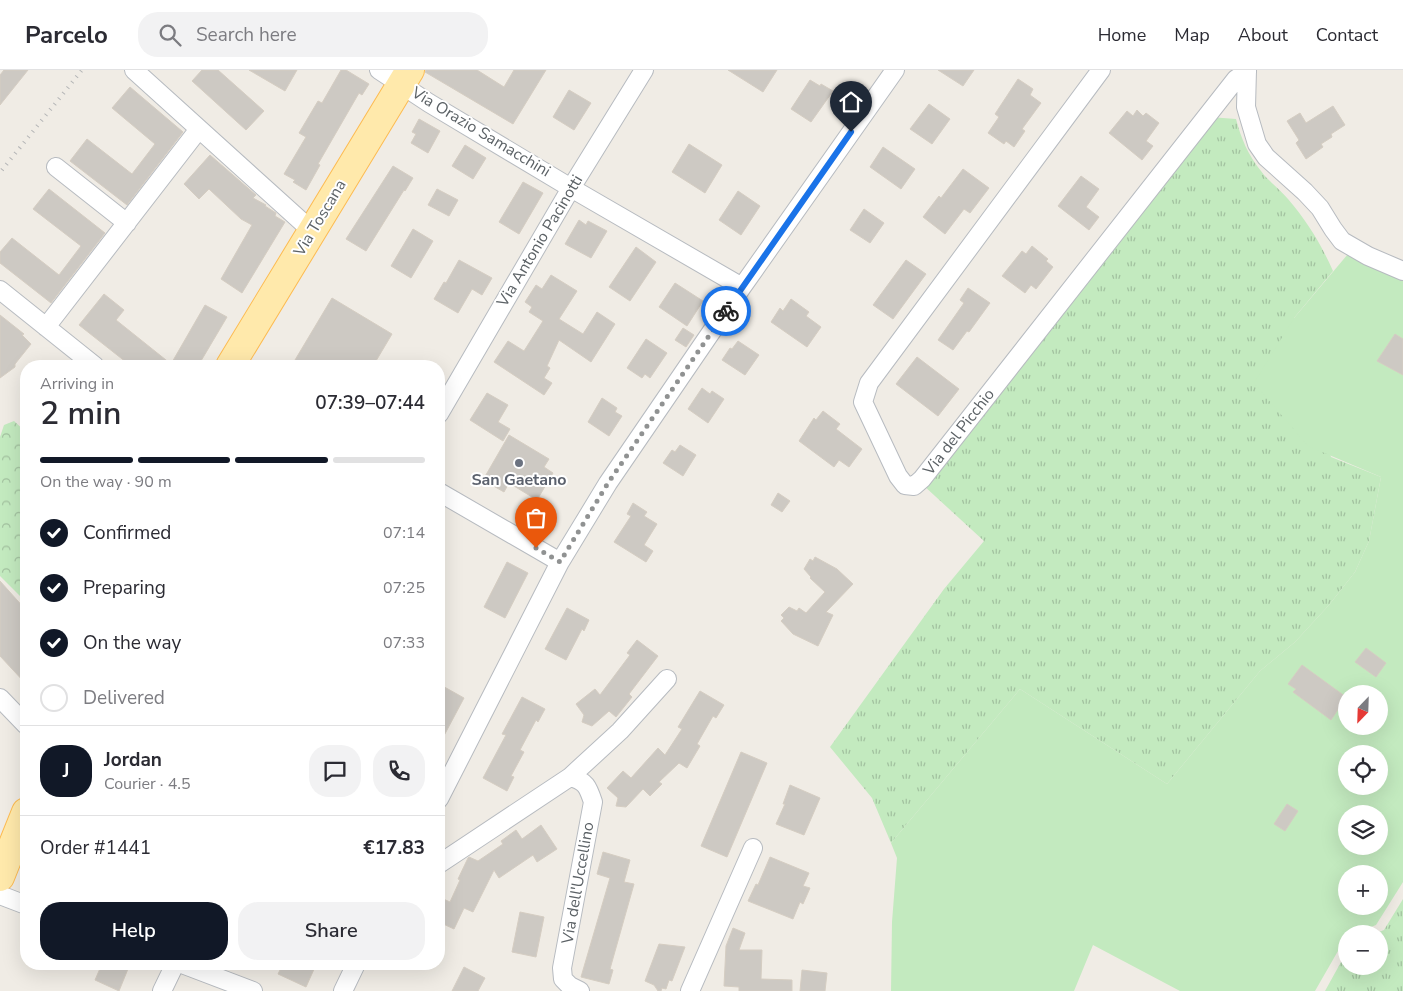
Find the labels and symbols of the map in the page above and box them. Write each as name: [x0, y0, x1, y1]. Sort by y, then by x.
street label: Via Orazio Samacchini: [407, 81, 555, 182]
pin: [830, 81, 872, 132]
street label: Via Antonio Pacinotti: [491, 171, 588, 312]
street label: Via Toscana: [288, 176, 352, 261]
courier: [701, 286, 751, 336]
street label: Via del Picchio: [918, 384, 1000, 481]
marker: San Gaetano: [513, 457, 525, 469]
place label: San Gaetano: [471, 469, 567, 491]
pin: [515, 497, 557, 548]
north arrow: [1338, 685, 1388, 735]
street label: Via dell'Uccellino: [556, 820, 600, 947]

